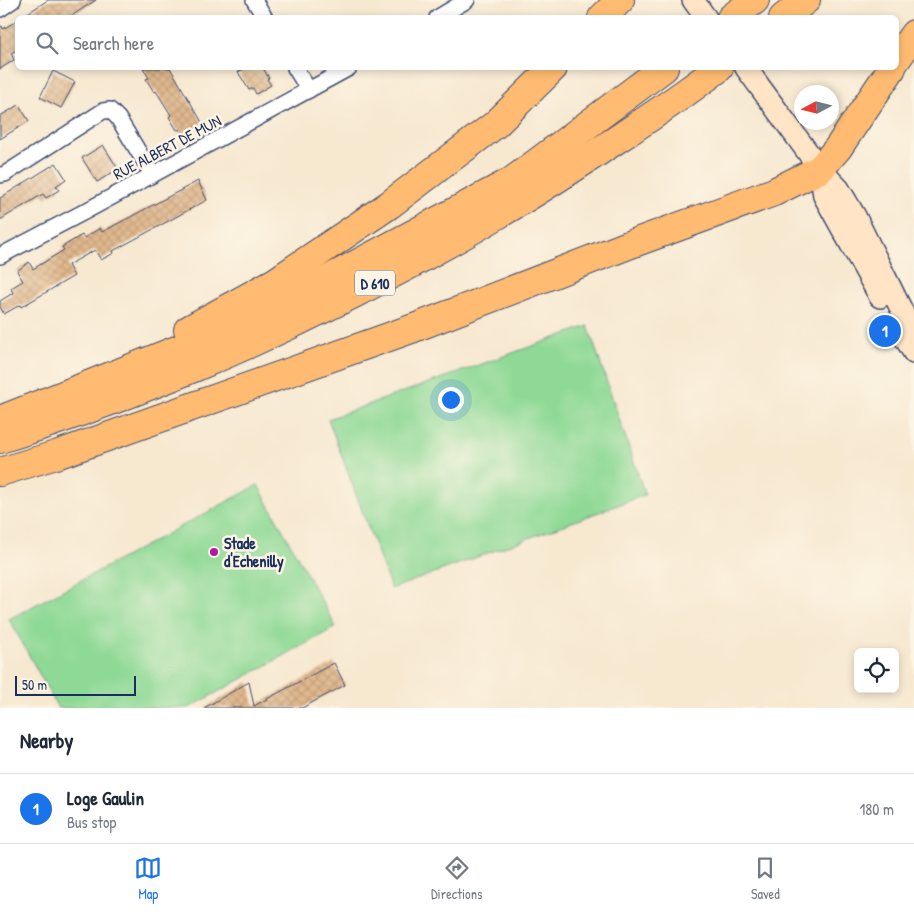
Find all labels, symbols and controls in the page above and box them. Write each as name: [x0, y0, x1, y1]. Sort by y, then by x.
search box: [15, 15, 899, 70]
icon: search: [33, 29, 61, 57]
text: Search here: [73, 30, 154, 56]
north arrow: [794, 85, 839, 130]
street label: RUE ALBERT DE MUN: [109, 109, 225, 185]
road number: D 610: [355, 270, 395, 296]
pin: 1: [869, 312, 901, 350]
your location: [438, 387, 464, 413]
place label: Stade d'Echenilly: [224, 532, 284, 573]
marker: Stade d'Echenilly: [208, 546, 220, 558]
map controls: [854, 648, 899, 693]
button: locate: [854, 648, 899, 693]
scale bar: [15, 673, 136, 696]
text: 50 m: [22, 675, 47, 694]
text: Nearby: [20, 726, 73, 755]
text: Loge Gaulin: [67, 785, 144, 811]
text: 1: [33, 798, 39, 820]
text: 180 m: [860, 798, 894, 820]
text: Bus stop: [67, 811, 116, 833]
tab: Map: [134, 854, 162, 903]
tab: Directions: [431, 854, 482, 903]
tab: Saved: [751, 854, 780, 903]

